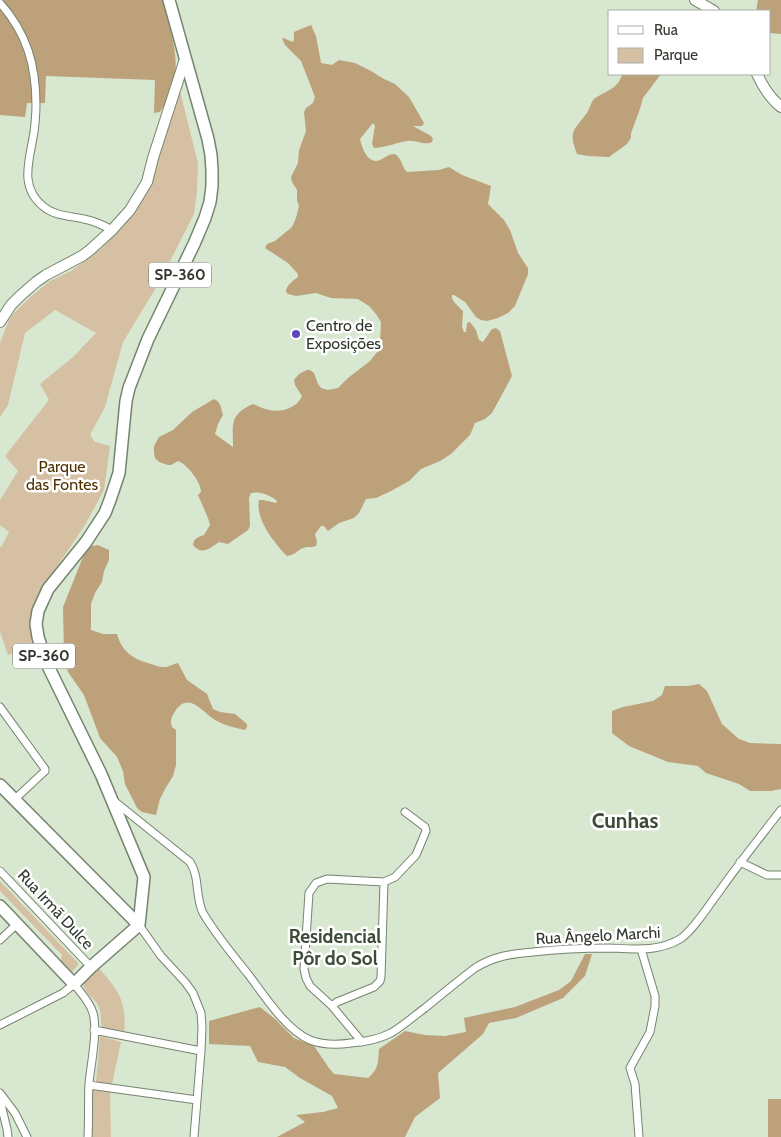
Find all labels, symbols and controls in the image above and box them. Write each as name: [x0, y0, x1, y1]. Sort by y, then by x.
legend: [608, 10, 771, 75]
text: Rua: [654, 21, 679, 39]
text: Parque: [654, 46, 698, 64]
road number: SP-360: [149, 262, 211, 288]
place label: Centro de Exposições: [306, 316, 381, 353]
marker: Centro de Exposições: [290, 328, 302, 340]
park label: Parque das Fontes: [26, 457, 98, 494]
road number: SP-360: [13, 644, 75, 668]
district label: Cunhas: [592, 808, 658, 833]
street label: Rua Irmã Dulce: [14, 865, 97, 953]
street label: Rua Ângelo Marchi: [535, 923, 661, 948]
district label: Residencial Pôr do Sol: [289, 925, 381, 970]

